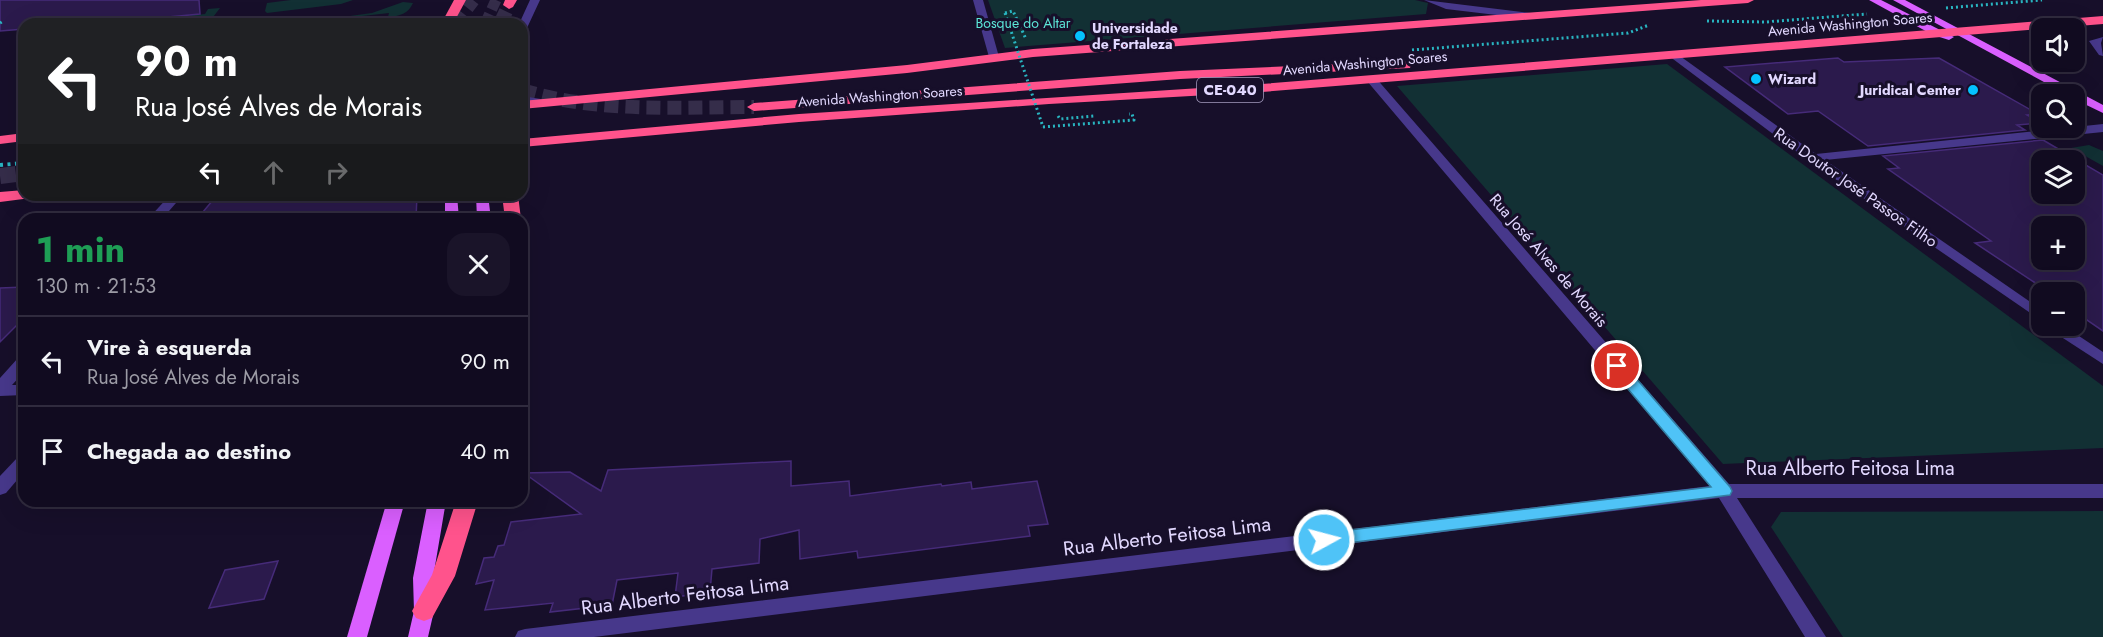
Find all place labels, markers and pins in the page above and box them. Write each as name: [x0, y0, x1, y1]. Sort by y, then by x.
place label: Universidade de Fortaleza: [1092, 18, 1178, 54]
marker: Universidade de Fortaleza: [1073, 29, 1087, 43]
place label: Wizard: [1768, 69, 1816, 89]
marker: Wizard: [1749, 72, 1763, 86]
place label: Juridical Center: [1857, 80, 1961, 100]
marker: Juridical Center: [1966, 83, 1980, 97]
pin: [1591, 340, 1642, 391]

